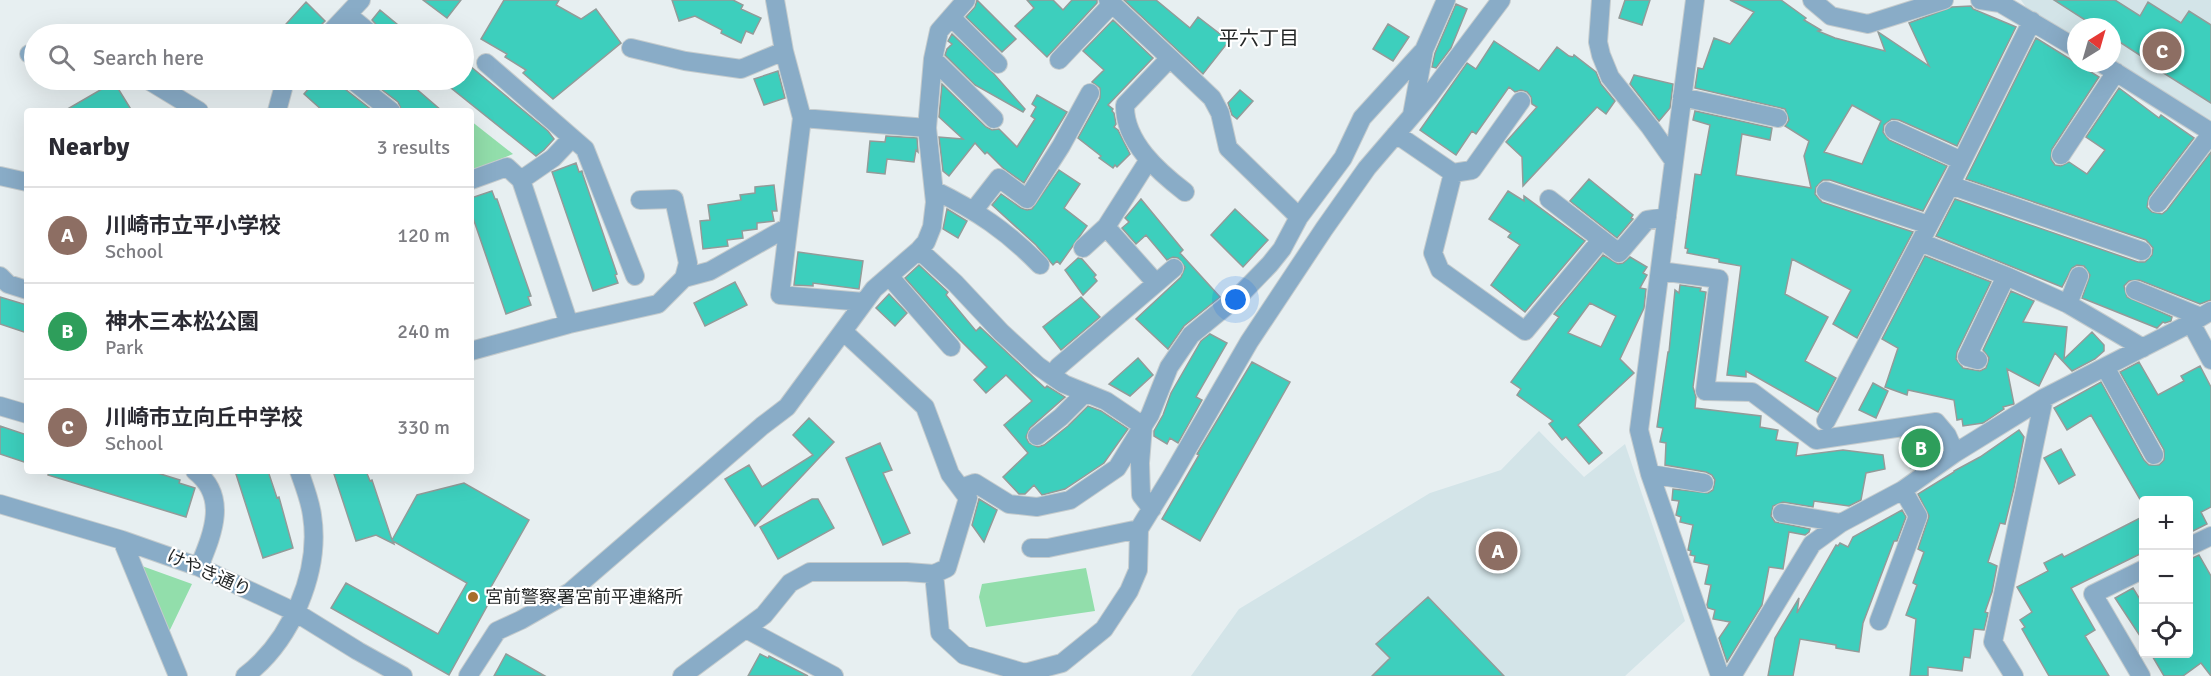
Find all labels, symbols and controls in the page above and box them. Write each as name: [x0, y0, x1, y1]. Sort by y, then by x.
north arrow: [2067, 18, 2121, 72]
search box: [24, 24, 474, 90]
district label: 平六丁目: [1219, 26, 1299, 51]
pin: C: [2142, 28, 2182, 74]
icon: search: [45, 41, 78, 74]
text: Search here: [93, 44, 204, 71]
text: Nearby: [48, 131, 129, 163]
text: 3 results: [377, 135, 450, 160]
text: 川崎市立平小学校: [105, 212, 281, 239]
text: A: [61, 223, 74, 248]
text: 120 m: [397, 223, 450, 248]
text: School: [105, 239, 163, 264]
your location: [1221, 285, 1250, 314]
text: 神木三本松公園: [105, 308, 259, 335]
text: B: [61, 319, 74, 344]
text: 240 m: [397, 319, 450, 344]
text: Park: [105, 335, 143, 360]
text: 川崎市立向丘中学校: [105, 404, 303, 431]
text: C: [61, 415, 74, 440]
text: 330 m: [397, 415, 450, 440]
pin: B: [1902, 426, 1940, 470]
text: School: [105, 431, 163, 456]
map controls: [2139, 496, 2193, 658]
button: +: [2139, 496, 2193, 550]
pin: A: [1478, 528, 1518, 574]
street label: けやき通り: [163, 545, 255, 601]
button: −: [2139, 550, 2193, 604]
place label: 宮前警察署宮前平連絡所: [485, 586, 683, 608]
marker: 宮前警察署宮前平連絡所: [466, 590, 480, 604]
button: locate: [2139, 604, 2193, 658]

